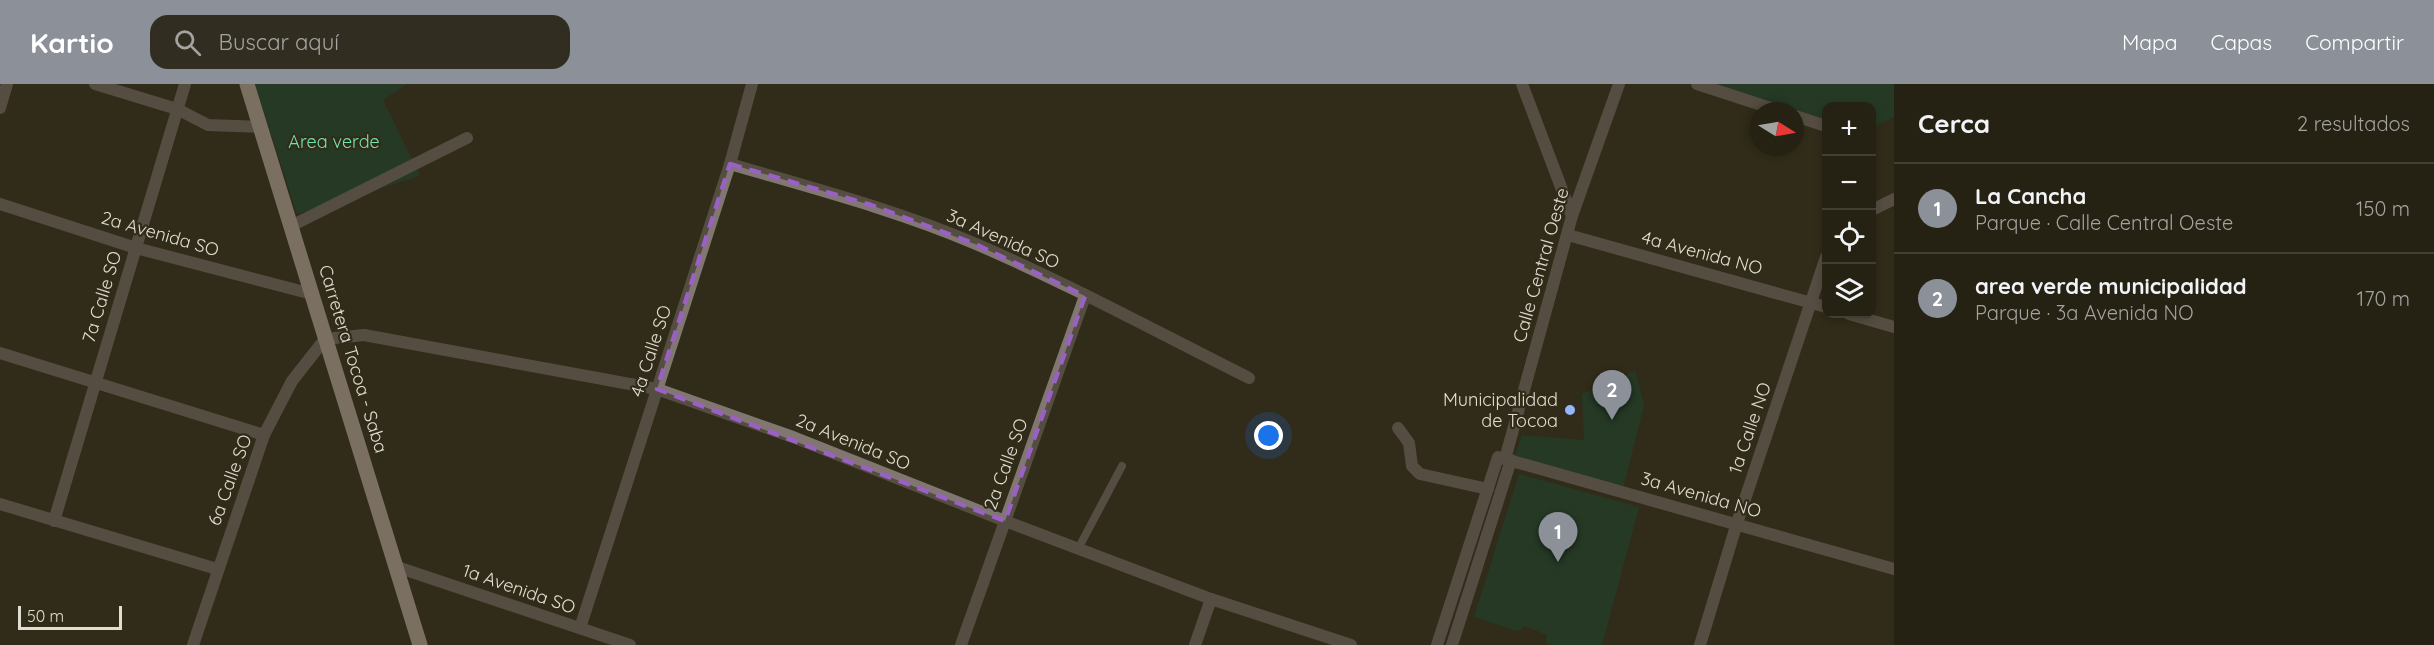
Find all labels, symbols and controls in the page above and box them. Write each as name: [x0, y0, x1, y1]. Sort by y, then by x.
search box: [150, 15, 570, 69]
text: Kartio: [30, 25, 114, 60]
icon: search: [171, 26, 204, 59]
text: Buscar aquí: [219, 28, 339, 56]
text: Mapa: [2122, 29, 2177, 55]
text: Capas: [2210, 29, 2272, 55]
text: Compartir: [2305, 29, 2404, 55]
north arrow: [1750, 102, 1804, 156]
map controls: [1822, 102, 1876, 318]
button: +: [1822, 102, 1876, 156]
text: Cerca: [1918, 107, 1990, 140]
text: 2 resultados: [2297, 111, 2410, 136]
park label: Area verde: [288, 130, 380, 153]
button: −: [1822, 156, 1876, 210]
text: La Cancha: [1975, 182, 2086, 210]
street label: Calle Central Oeste: [1507, 185, 1574, 345]
text: 1: [1934, 196, 1941, 221]
text: 150 m: [2356, 196, 2410, 221]
street label: 3a Avenida SO: [943, 203, 1063, 274]
street label: 2a Avenida SO: [99, 206, 222, 261]
button: locate: [1822, 210, 1876, 264]
text: Parque · Calle Central Oeste: [1975, 210, 2233, 235]
street label: 4a Avenida NO: [1639, 225, 1765, 280]
street label: 7a Calle SO: [77, 248, 126, 346]
street label: Carretera Tocoa - Saba: [314, 262, 393, 456]
button: layers: [1822, 264, 1876, 318]
text: area verde municipalidad: [1975, 272, 2247, 300]
text: 2: [1932, 286, 1943, 311]
text: 170 m: [2357, 286, 2410, 311]
text: Parque · 3a Avenida NO: [1975, 300, 2193, 325]
street label: 4a Calle SO: [625, 302, 676, 400]
pin: 2: [1592, 370, 1632, 420]
street label: 1a Calle NO: [1723, 379, 1776, 477]
place label: Municipalidad de Tocoa: [1443, 388, 1558, 432]
marker: Municipalidad de Tocoa: [1563, 403, 1577, 417]
street label: 2a Avenida SO: [793, 408, 914, 475]
street label: 2a Calle SO: [978, 415, 1033, 513]
your location: [1254, 421, 1283, 450]
street label: 6a Calle SO: [202, 431, 257, 529]
street label: 3a Avenida NO: [1638, 466, 1764, 523]
pin: 1: [1538, 512, 1578, 562]
street label: 1a Avenida SO: [460, 558, 579, 619]
scale bar: [18, 603, 122, 630]
text: 50 m: [27, 606, 64, 626]

